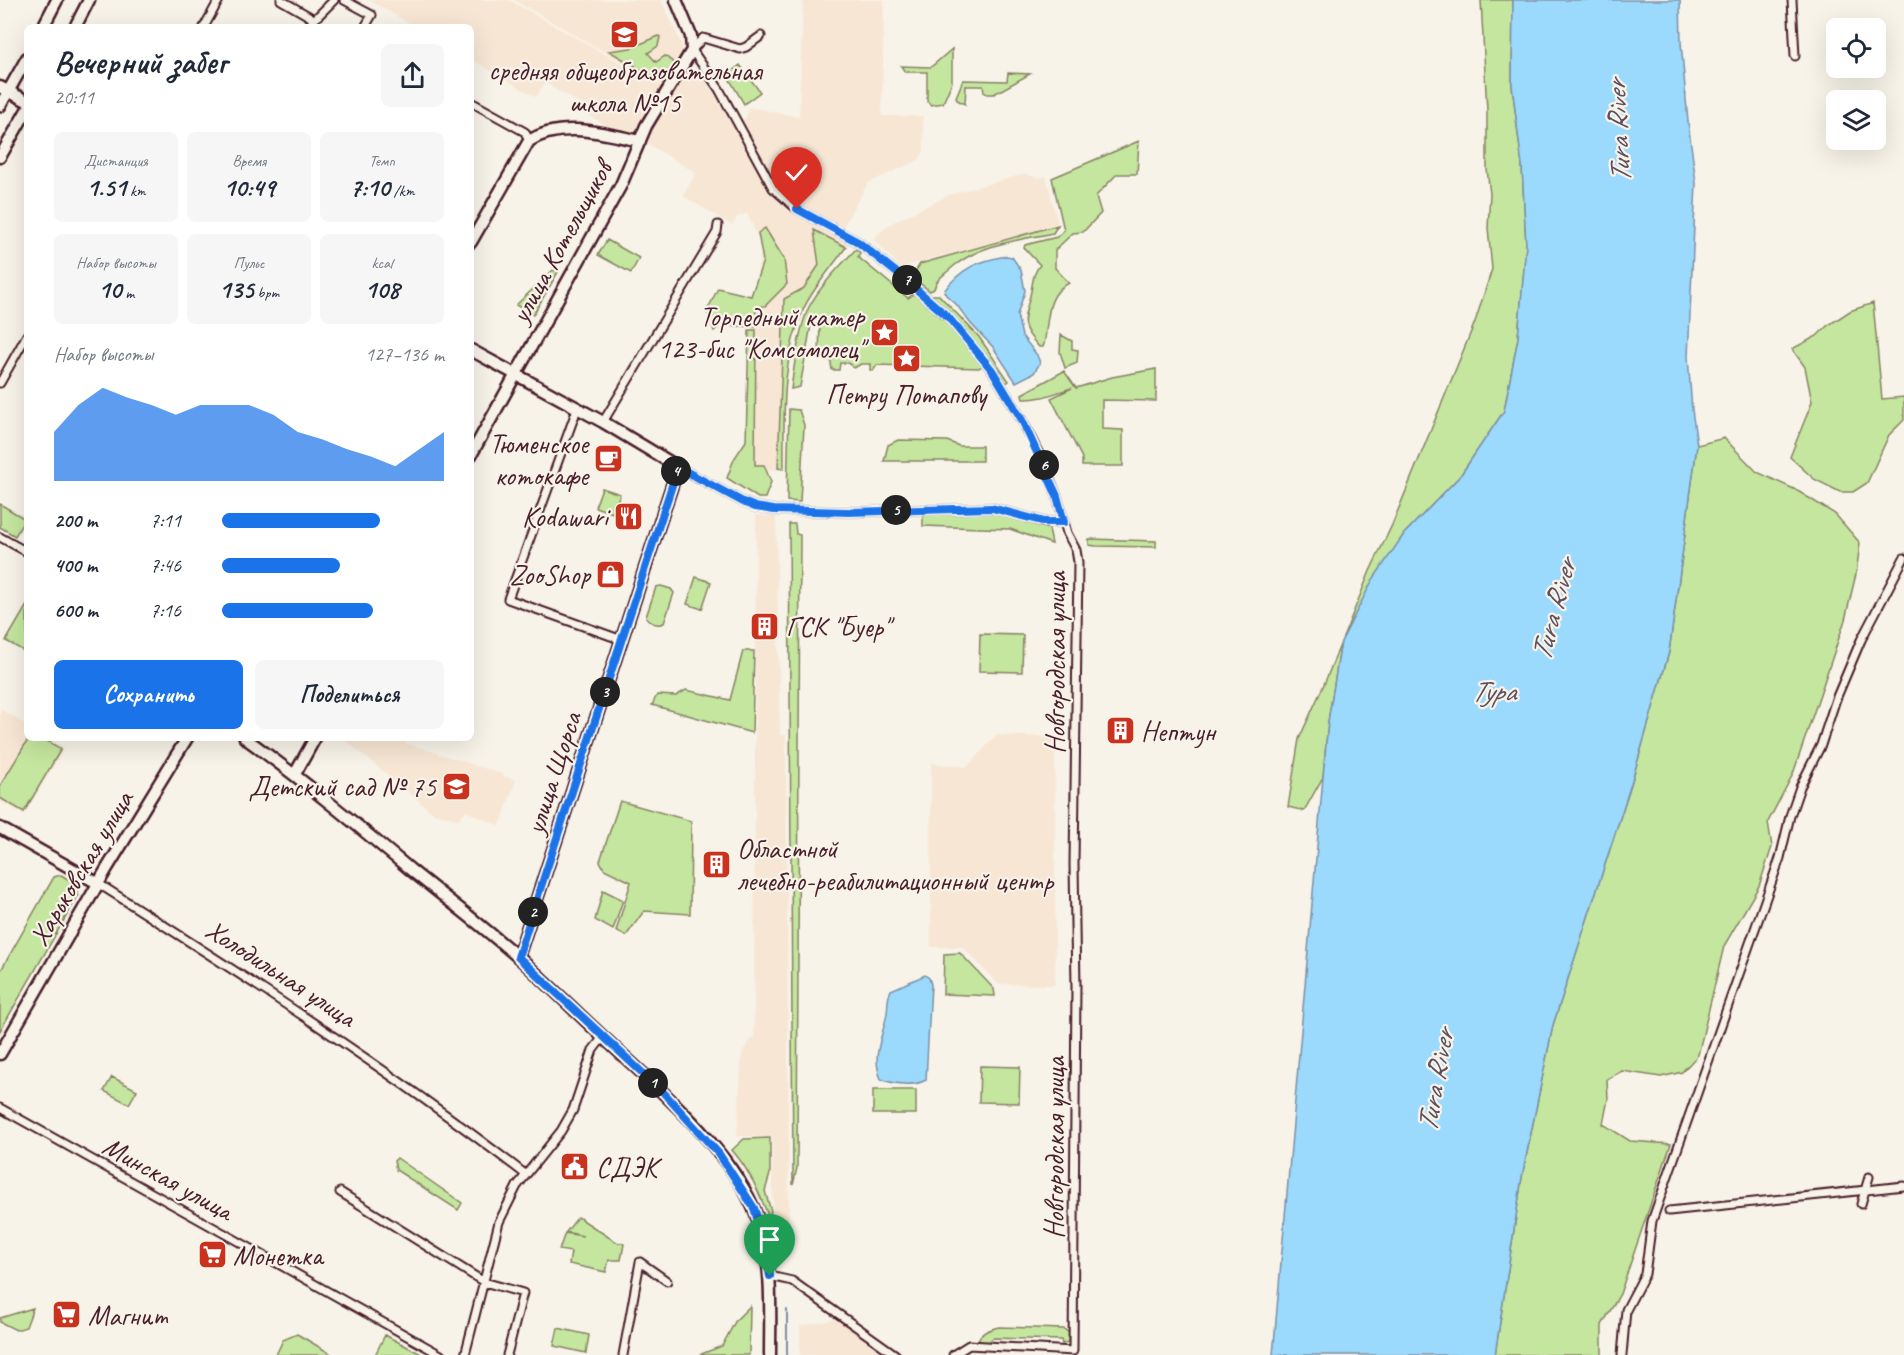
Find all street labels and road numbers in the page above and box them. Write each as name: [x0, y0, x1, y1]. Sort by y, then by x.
street label: улица Котельщиков: [501, 151, 622, 331]
street label: Новгородская улица: [1038, 570, 1073, 754]
street label: улица Щорса: [516, 706, 590, 840]
street label: Харьковская улица: [21, 783, 142, 952]
street label: Холодильная улица: [199, 912, 364, 1035]
street label: Новгородская улица: [1037, 1055, 1072, 1239]
street label: Минская улица: [97, 1128, 241, 1229]

